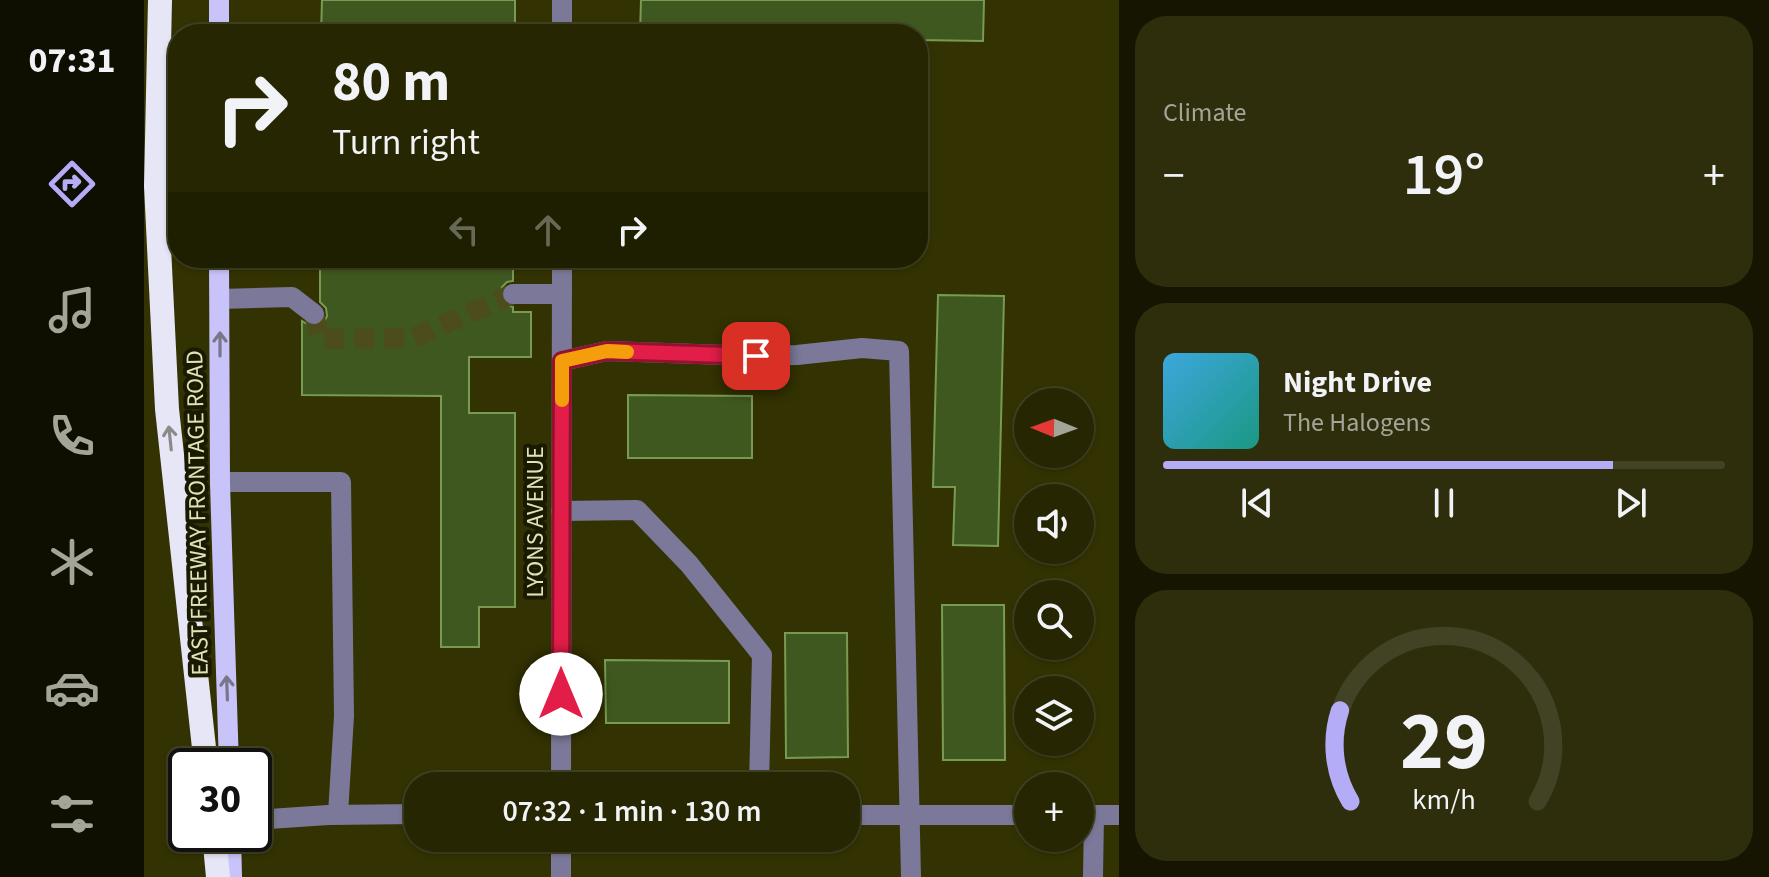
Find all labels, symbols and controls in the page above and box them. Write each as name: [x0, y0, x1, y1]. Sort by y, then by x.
text: 07:31: [29, 35, 115, 86]
text: 80 m: [332, 43, 450, 122]
icon: right: [200, 56, 304, 160]
text: Climate: [1163, 94, 1247, 131]
text: Turn right: [332, 117, 480, 168]
text: 19°: [1403, 133, 1485, 218]
text: −: [1163, 145, 1185, 208]
text: +: [1703, 145, 1725, 208]
icon: directions: [44, 156, 100, 212]
icon: left: [442, 208, 486, 252]
icon: ahead: [526, 208, 570, 252]
icon: right: [610, 208, 654, 252]
icon: music: [44, 282, 100, 338]
pin: [722, 322, 790, 390]
one-way arrow: [212, 331, 228, 358]
icon: arrive: [734, 334, 778, 378]
street label: EAST FREEWAY FRONTAGE ROAD: [177, 350, 218, 676]
text: Night Drive: [1283, 361, 1432, 404]
north arrow: [1014, 388, 1094, 468]
map controls: [1014, 388, 1094, 852]
text: The Halogens: [1283, 404, 1431, 441]
icon: phone: [44, 408, 100, 464]
one-way arrow: [163, 425, 178, 452]
street label: LYONS AVENUE: [518, 446, 553, 598]
icon: previous: [1235, 481, 1279, 525]
icon: pause: [1422, 481, 1466, 525]
icon: next: [1609, 481, 1653, 525]
button: sound: [1014, 484, 1094, 564]
icon: climate: [44, 534, 100, 590]
button: search: [1014, 580, 1094, 660]
position arrow: [519, 652, 603, 736]
icon: car: [44, 660, 100, 716]
one-way arrow: [219, 675, 234, 702]
button: layers: [1014, 676, 1094, 756]
text: 29: [1400, 682, 1488, 800]
speed limit sign: 30: [168, 748, 272, 852]
button: +: [1014, 772, 1094, 852]
text: km/h: [1412, 780, 1476, 820]
icon: filters: [44, 786, 100, 842]
text: 07:32 · 1 min · 130 m: [502, 790, 762, 833]

